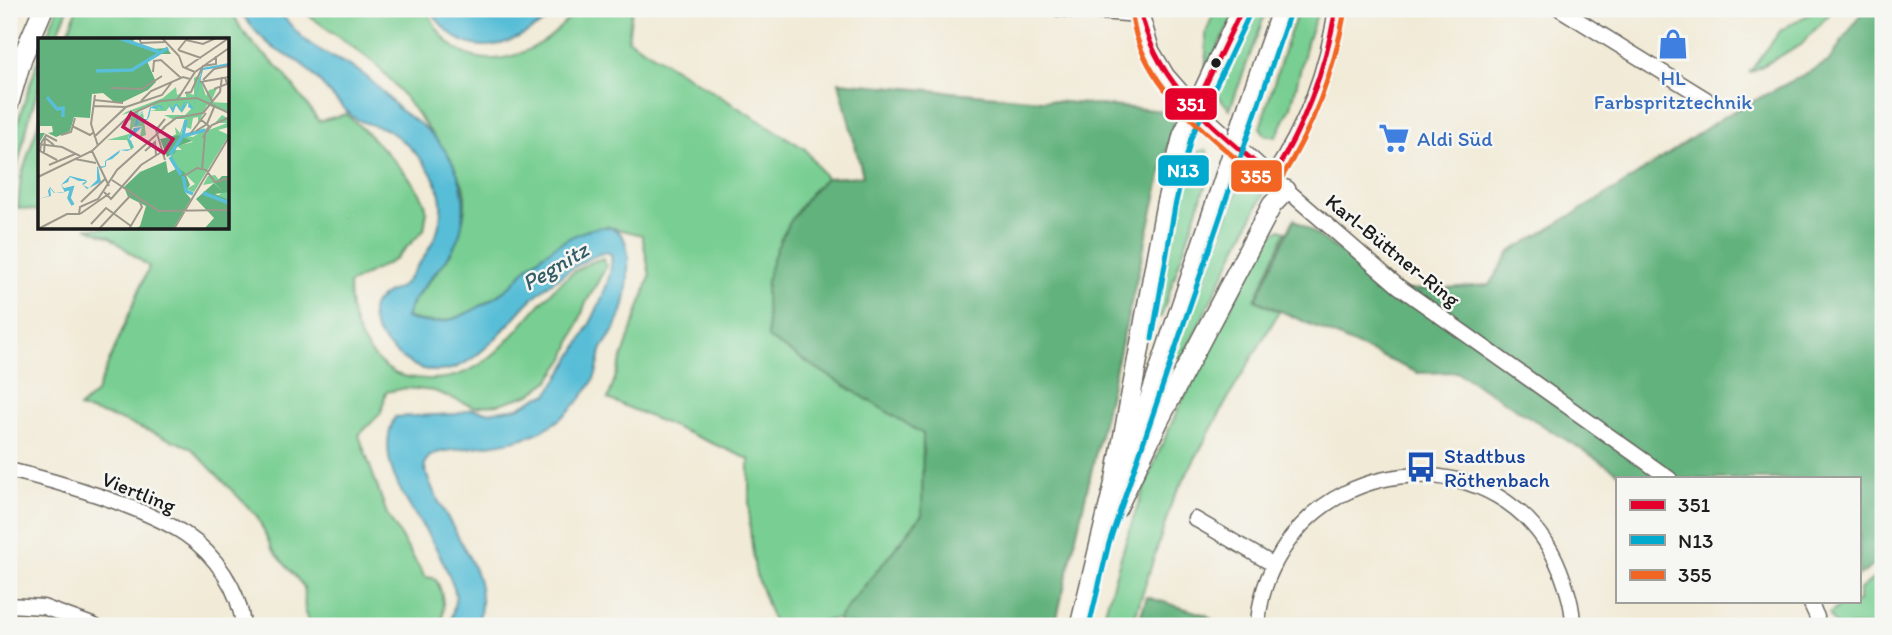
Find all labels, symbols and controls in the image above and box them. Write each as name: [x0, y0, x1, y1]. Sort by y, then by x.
shop icon: HL Farbspritztechnik: [1656, 27, 1690, 61]
inset map: [38, 38, 229, 229]
unlabelled marker: [1209, 56, 1223, 70]
place label: HL Farbspritztechnik: [1594, 65, 1752, 114]
line badge: 351: [1164, 87, 1218, 121]
text: 351: [1176, 93, 1206, 116]
supermarket icon: Aldi Süd: [1377, 121, 1411, 155]
place label: Aldi Süd: [1417, 126, 1493, 151]
line badge: N13: [1157, 154, 1210, 187]
text: N13: [1167, 159, 1199, 182]
line badge: 355: [1230, 159, 1283, 193]
text: 355: [1241, 165, 1271, 188]
street label: Karl-Büttner-Ring: [1321, 188, 1465, 312]
water label: Pegnitz: [517, 235, 594, 297]
place label: Stadtbus Röthenbach: [1444, 443, 1550, 492]
bus stop icon: Stadtbus Röthenbach: [1404, 450, 1438, 484]
street label: Viertling: [98, 466, 180, 518]
legend: [1616, 477, 1860, 604]
text: 351: [1678, 492, 1710, 517]
text: N13: [1678, 528, 1713, 553]
text: 355: [1678, 562, 1712, 587]

